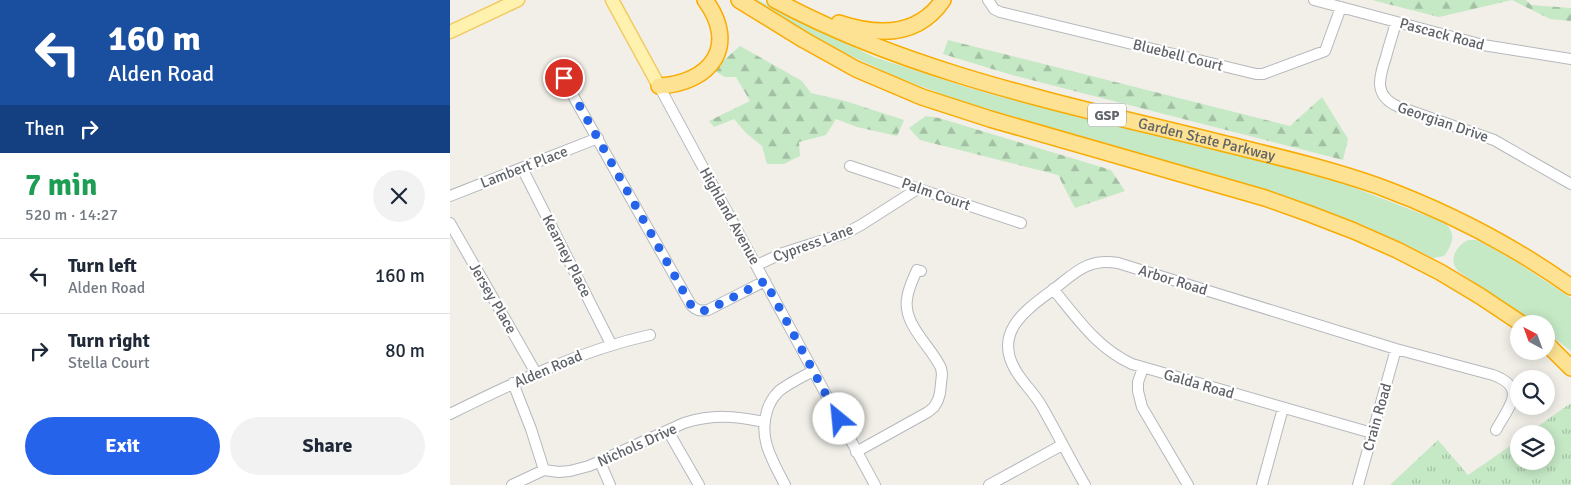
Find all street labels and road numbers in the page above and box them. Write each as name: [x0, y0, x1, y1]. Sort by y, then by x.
street label: Pascack Road: [1398, 14, 1486, 54]
street label: Bluebell Court: [1131, 35, 1225, 75]
street label: Georgian Drive: [1395, 98, 1491, 146]
road number: GSP: [1088, 104, 1126, 126]
street label: Garden State Parkway: [1136, 114, 1277, 165]
street label: Lambert Place: [478, 142, 570, 192]
street label: Highland Avenue: [696, 164, 764, 268]
street label: Palm Court: [899, 174, 973, 214]
street label: Kearney Place: [539, 212, 595, 300]
street label: Cypress Lane: [770, 220, 856, 266]
street label: Jersey Place: [465, 259, 521, 337]
street label: Arbor Road: [1136, 261, 1210, 299]
street label: Alden Road: [511, 347, 585, 391]
street label: Galda Road: [1162, 365, 1236, 403]
street label: Crain Road: [1359, 381, 1395, 453]
street label: Nichols Drive: [594, 419, 680, 471]

